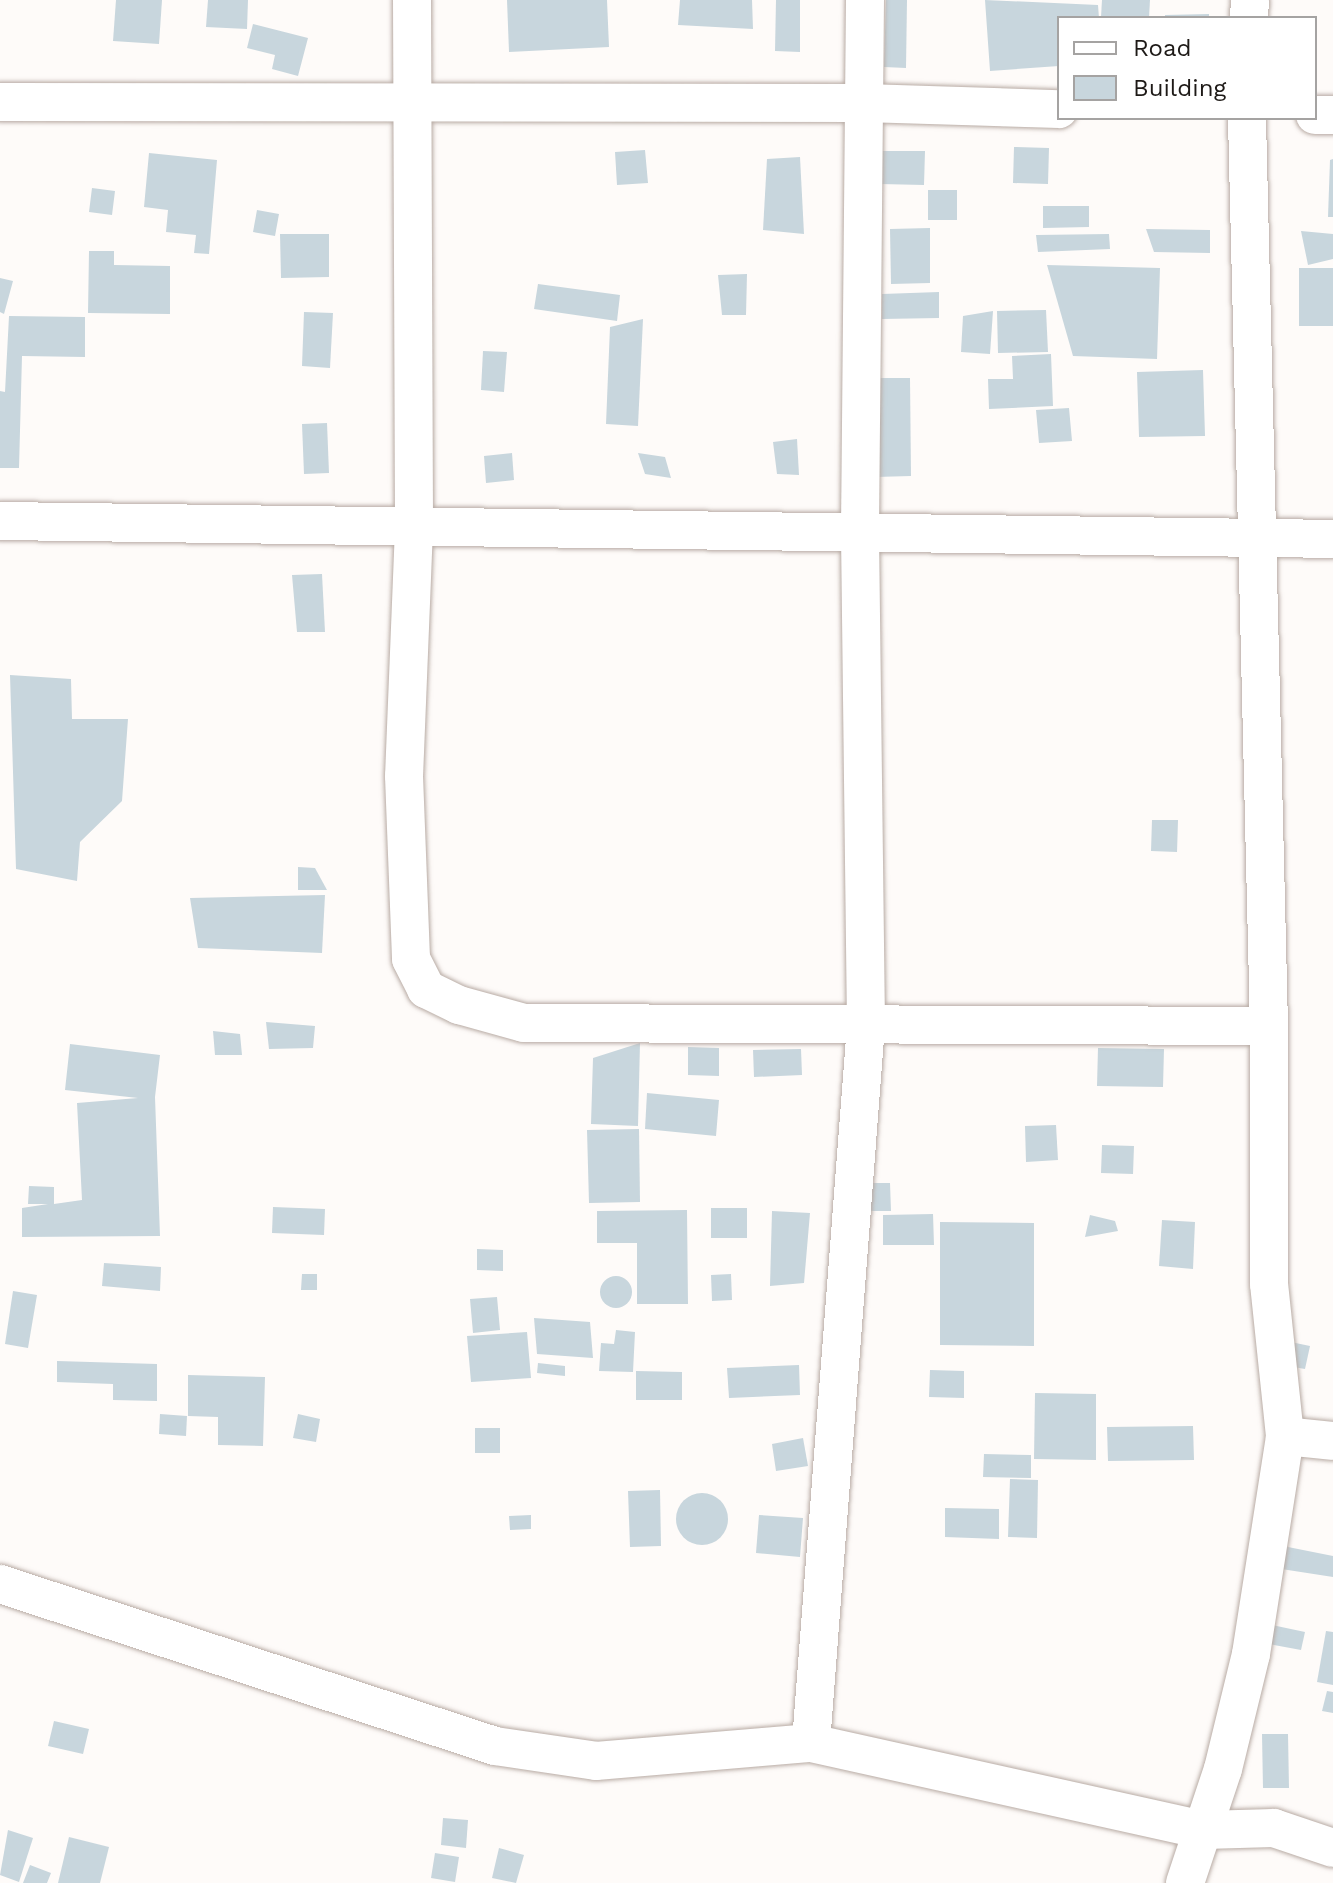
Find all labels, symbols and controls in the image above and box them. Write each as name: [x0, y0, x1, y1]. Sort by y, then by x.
legend: [1057, 16, 1317, 120]
text: Road: [1133, 34, 1192, 62]
text: Building: [1133, 74, 1226, 102]

